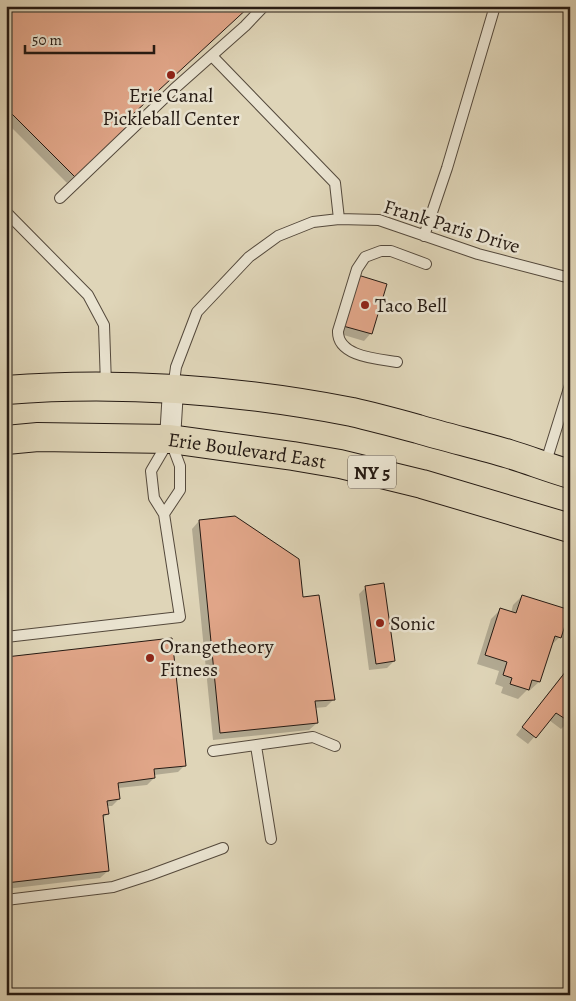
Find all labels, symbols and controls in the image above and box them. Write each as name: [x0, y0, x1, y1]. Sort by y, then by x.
scale bar: [25, 22, 154, 54]
text: 50 m: [32, 30, 62, 50]
marker: Erie Canal Pickleball Center: [165, 69, 177, 81]
place label: Erie Canal Pickleball Center: [102, 82, 240, 132]
street label: Frank Paris Drive: [380, 193, 524, 260]
place label: Taco Bell: [375, 292, 447, 319]
marker: Taco Bell: [359, 299, 371, 311]
street label: Erie Boulevard East: [166, 426, 328, 475]
road number: NY 5: [348, 456, 396, 488]
place label: Sonic: [390, 610, 435, 637]
marker: Sonic: [374, 617, 386, 629]
place label: Orangetheory Fitness: [160, 633, 275, 683]
marker: Orangetheory Fitness: [144, 652, 156, 664]

